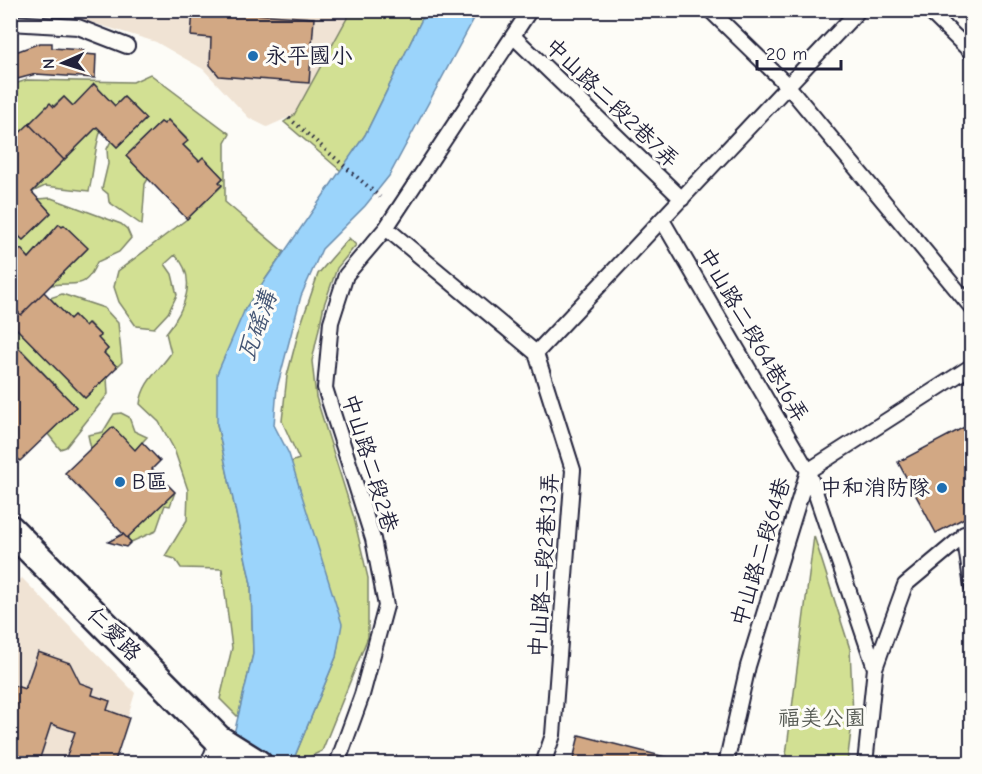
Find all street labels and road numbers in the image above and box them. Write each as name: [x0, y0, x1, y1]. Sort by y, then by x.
street label: 中山路二段2巷7弄: [540, 33, 684, 173]
street label: 中山路二段64巷16弄: [692, 243, 814, 427]
street label: 中山路二段2巷: [337, 391, 403, 535]
street label: 中山路二段2巷13弄: [525, 472, 563, 658]
street label: 中山路二段64巷: [726, 474, 796, 630]
street label: 仁愛路: [81, 601, 147, 667]

